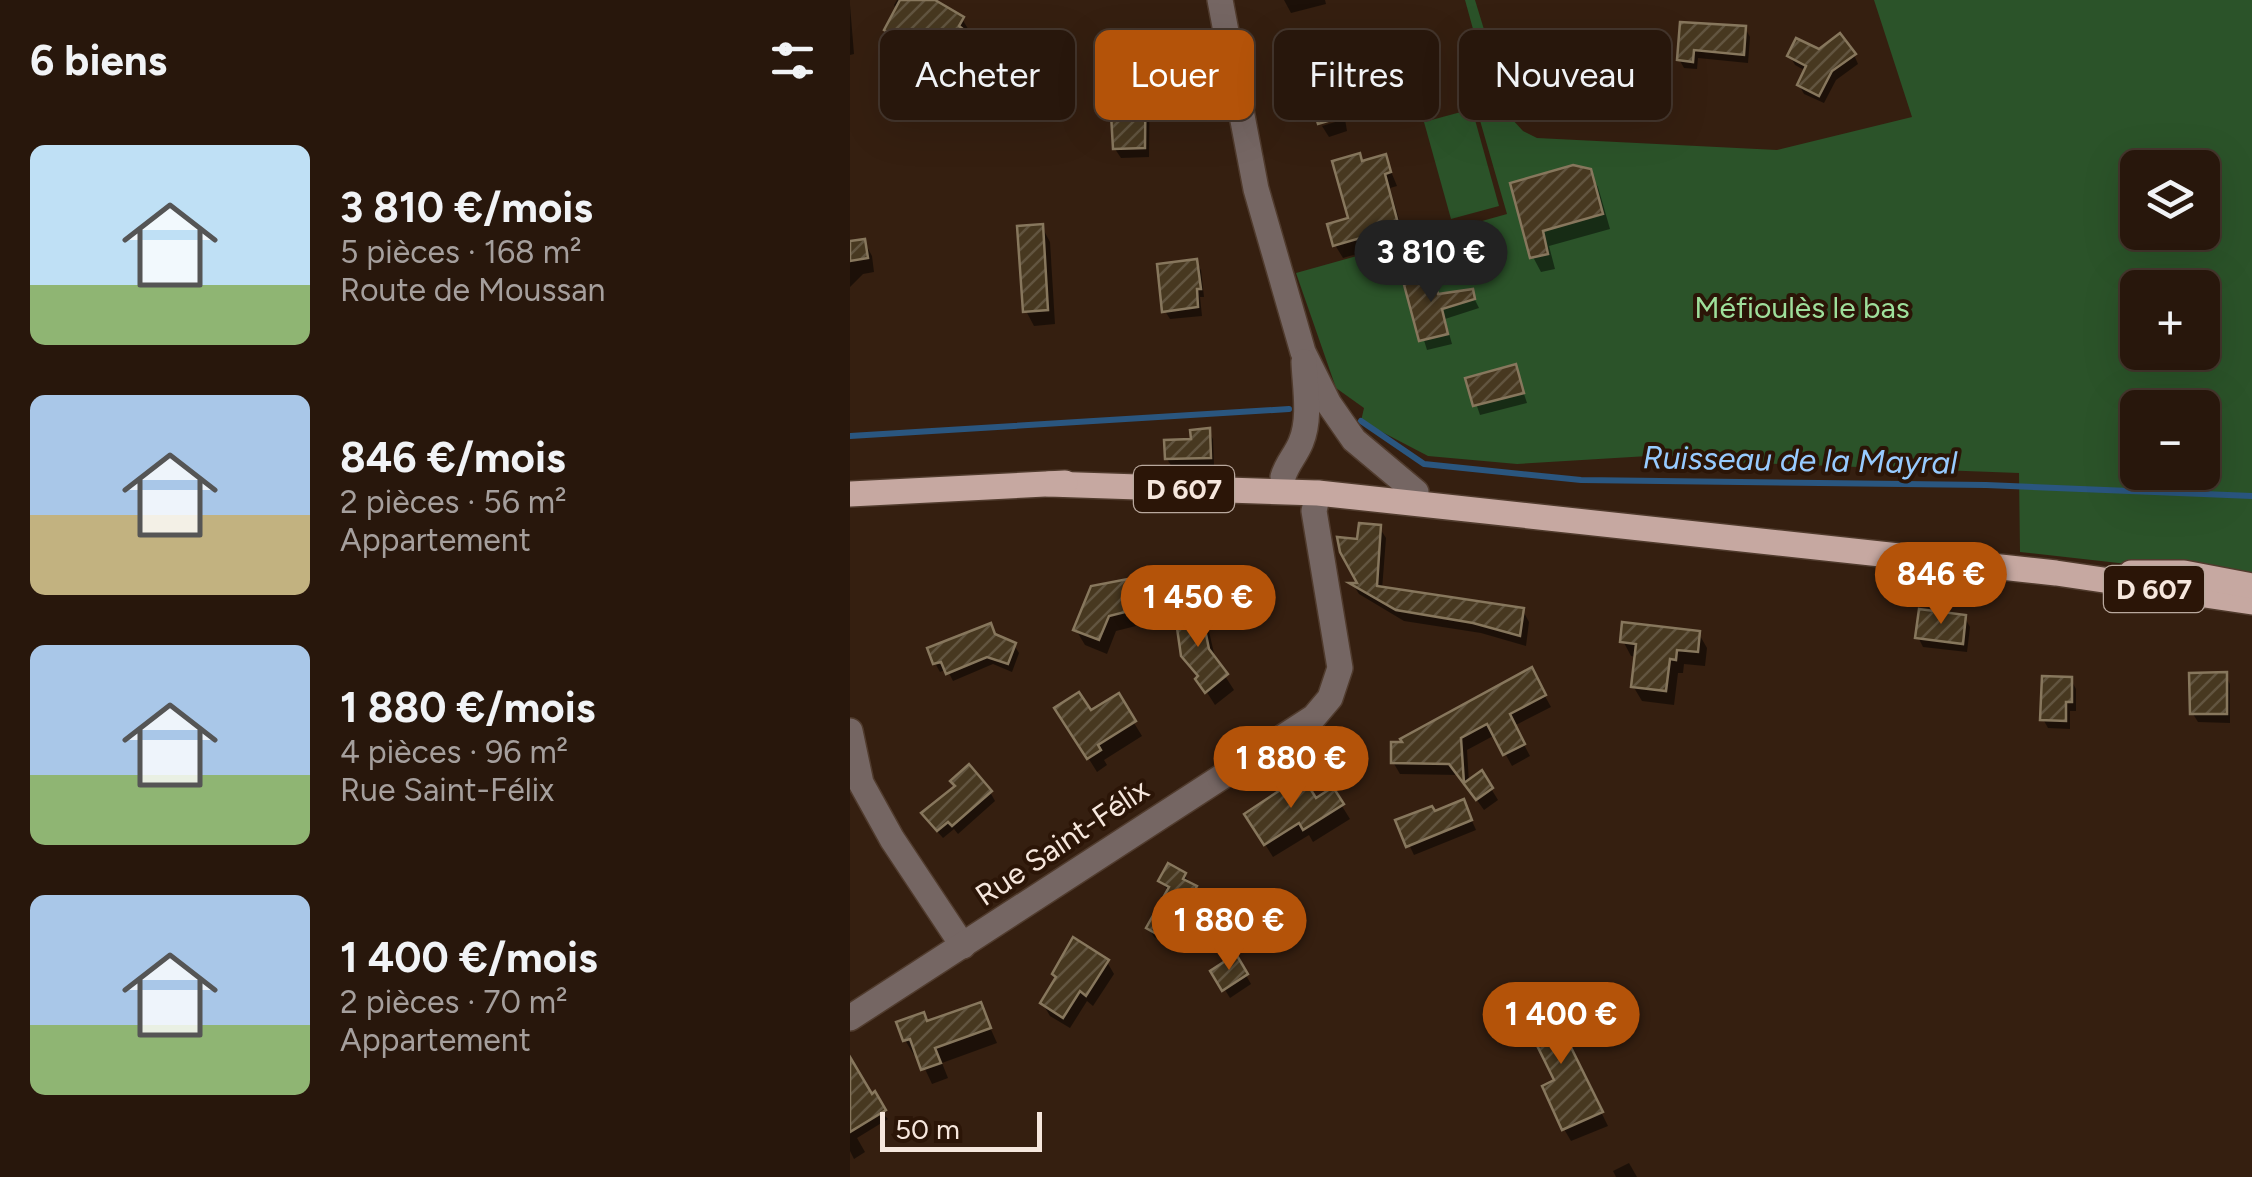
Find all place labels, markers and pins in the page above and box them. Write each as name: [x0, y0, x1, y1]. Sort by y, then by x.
pin: 3 810 €: [1339, 220, 1523, 305]
pin: 846 €: [1871, 542, 2011, 627]
pin: 1 450 €: [1106, 565, 1290, 650]
pin: 1 880 €: [1199, 726, 1383, 811]
pin: 1 880 €: [1137, 888, 1321, 973]
pin: 1 400 €: [1469, 982, 1653, 1067]

